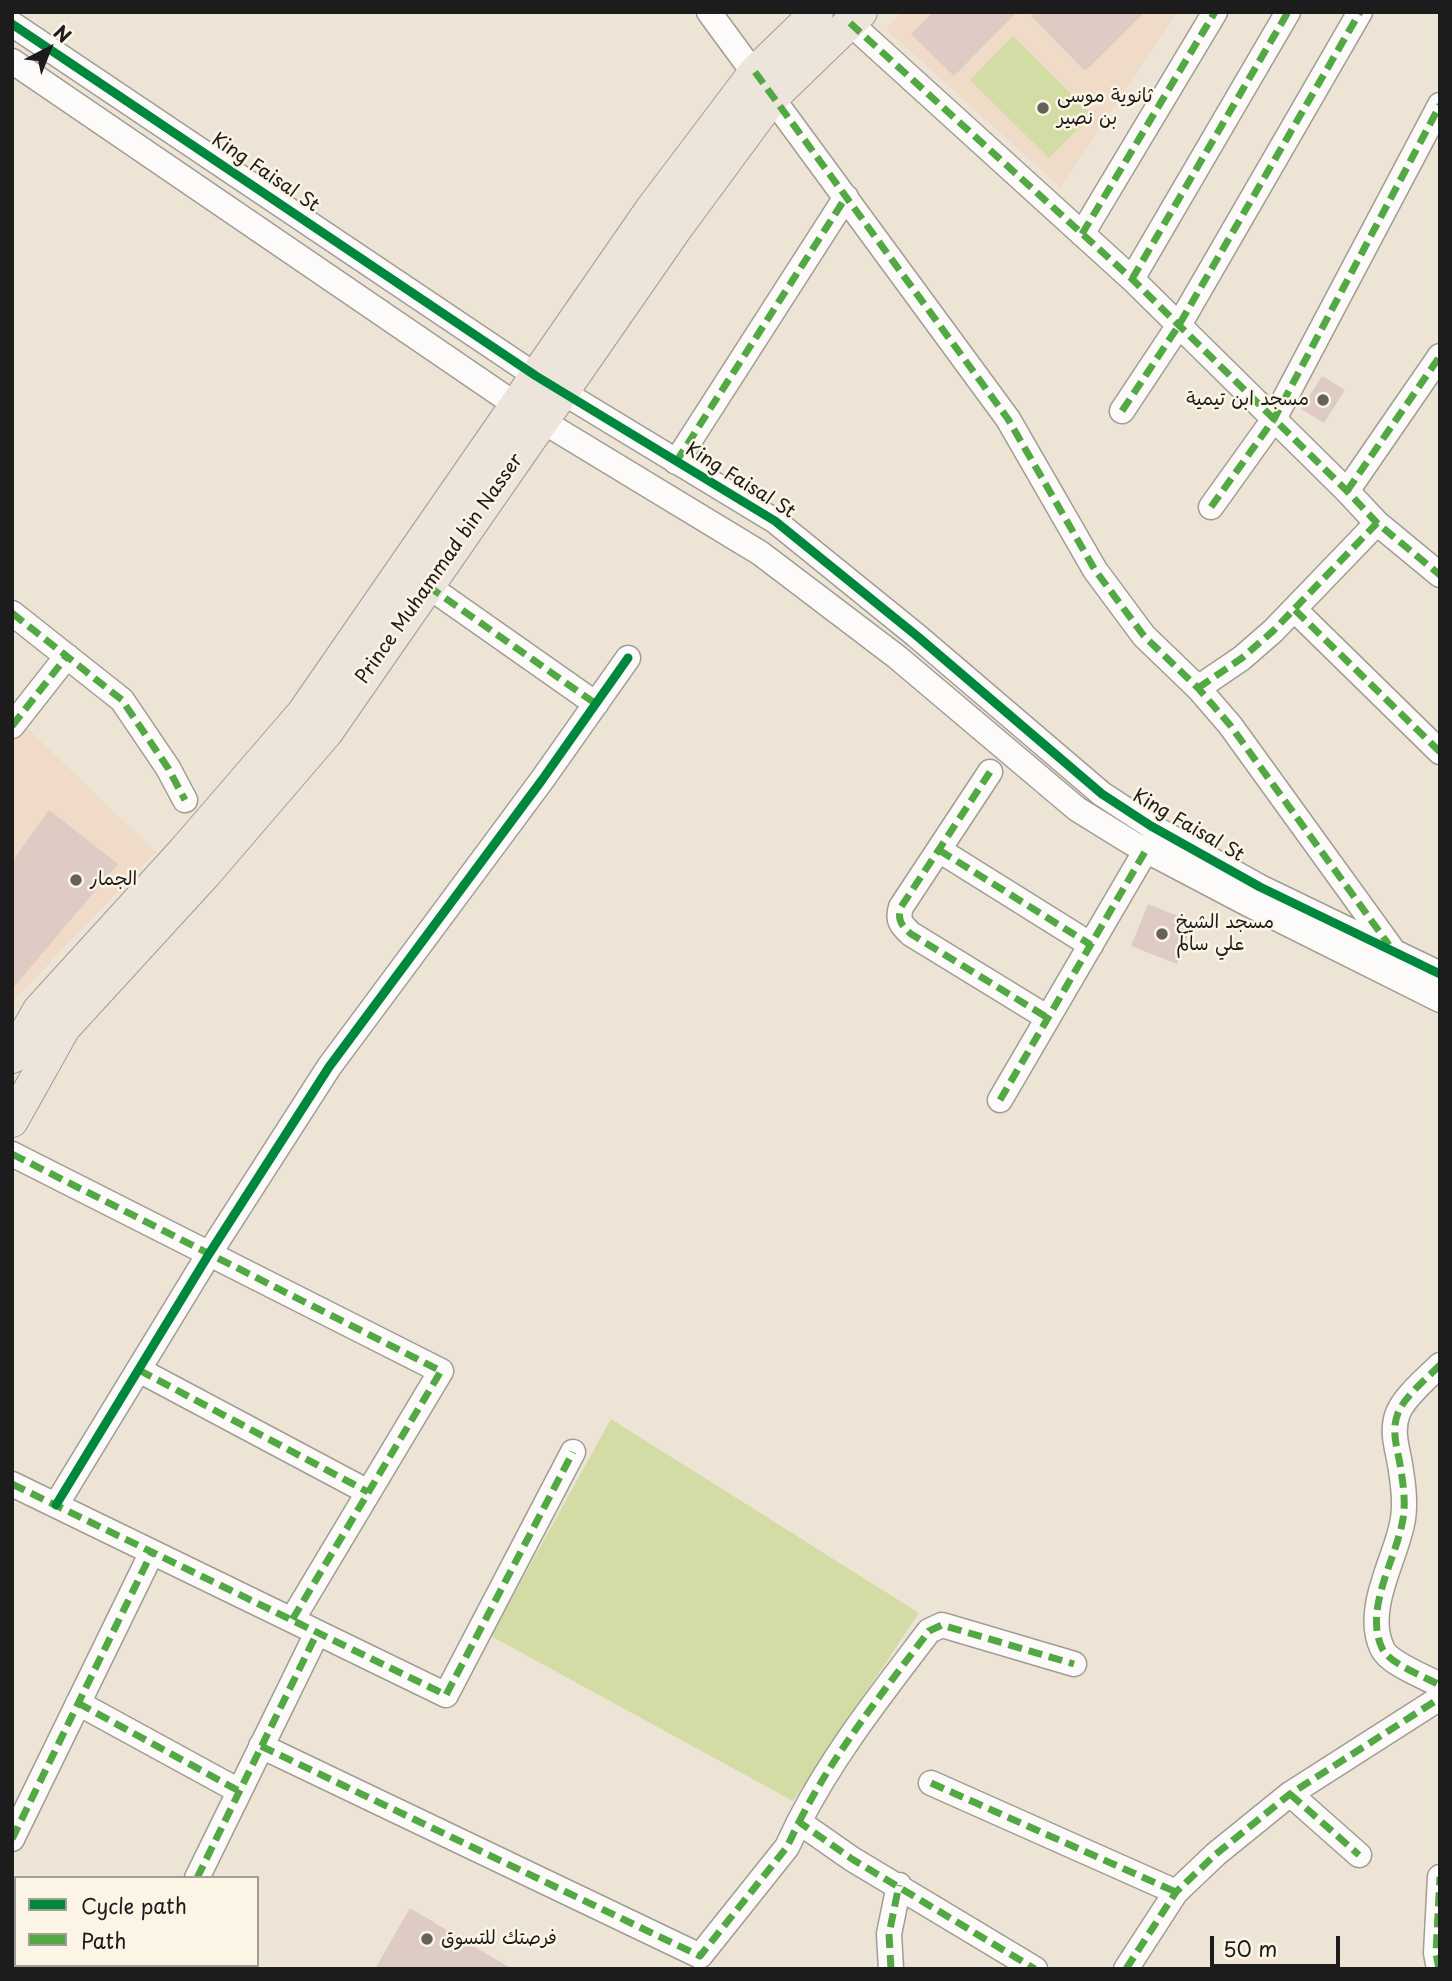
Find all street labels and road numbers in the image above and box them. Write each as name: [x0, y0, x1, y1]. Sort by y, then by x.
street label: King Faisal St: [207, 129, 323, 217]
street label: King Faisal St: [681, 438, 799, 524]
street label: Prince Muhammad bin Nasser: [352, 450, 528, 688]
street label: King Faisal St: [1128, 785, 1248, 867]

